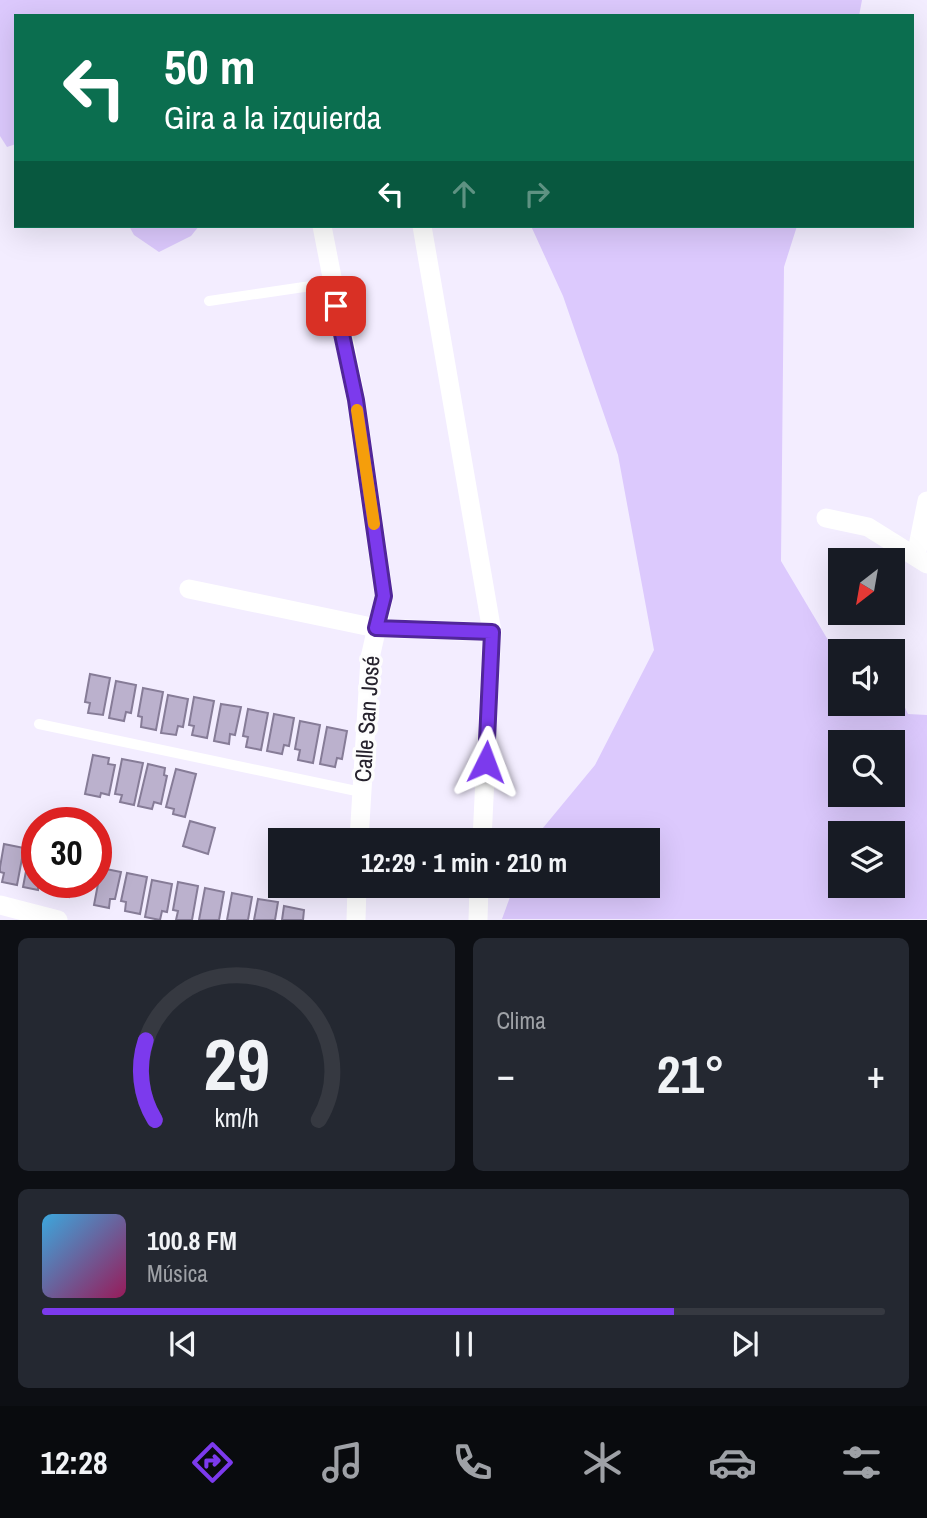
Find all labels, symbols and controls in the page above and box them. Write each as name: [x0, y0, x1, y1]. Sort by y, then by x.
text: 50 m: [164, 33, 256, 99]
icon: left: [49, 42, 140, 133]
text: Gira a la izquierda: [164, 96, 381, 139]
icon: left: [372, 175, 410, 213]
icon: ahead: [445, 175, 483, 213]
icon: right: [518, 175, 556, 213]
pin: [306, 276, 366, 336]
icon: arrive: [317, 287, 355, 325]
north arrow: [828, 548, 905, 625]
map controls: [828, 548, 905, 898]
button: sound: [828, 639, 905, 716]
street label: Calle San José: [347, 655, 386, 783]
position arrow: [449, 725, 523, 799]
button: search: [828, 730, 905, 807]
speed limit sign: 30: [21, 807, 112, 898]
button: layers: [828, 821, 905, 898]
text: 12:29 · 1 min · 210 m: [361, 845, 567, 880]
text: Clima: [497, 1005, 546, 1036]
text: 29: [203, 1016, 269, 1114]
text: 21°: [657, 1039, 725, 1109]
text: −: [497, 1049, 515, 1100]
text: +: [867, 1049, 885, 1100]
text: km/h: [214, 1101, 258, 1135]
text: 100.8 FM: [147, 1223, 237, 1258]
text: Música: [147, 1258, 208, 1289]
icon: previous: [164, 1325, 202, 1363]
icon: pause: [445, 1325, 483, 1363]
icon: next: [726, 1325, 764, 1363]
icon: directions: [188, 1438, 237, 1487]
icon: music: [318, 1438, 367, 1487]
icon: phone: [448, 1438, 497, 1487]
icon: climate: [578, 1438, 627, 1487]
icon: car: [708, 1438, 757, 1487]
icon: filters: [837, 1438, 886, 1487]
text: 12:28: [40, 1441, 108, 1484]

